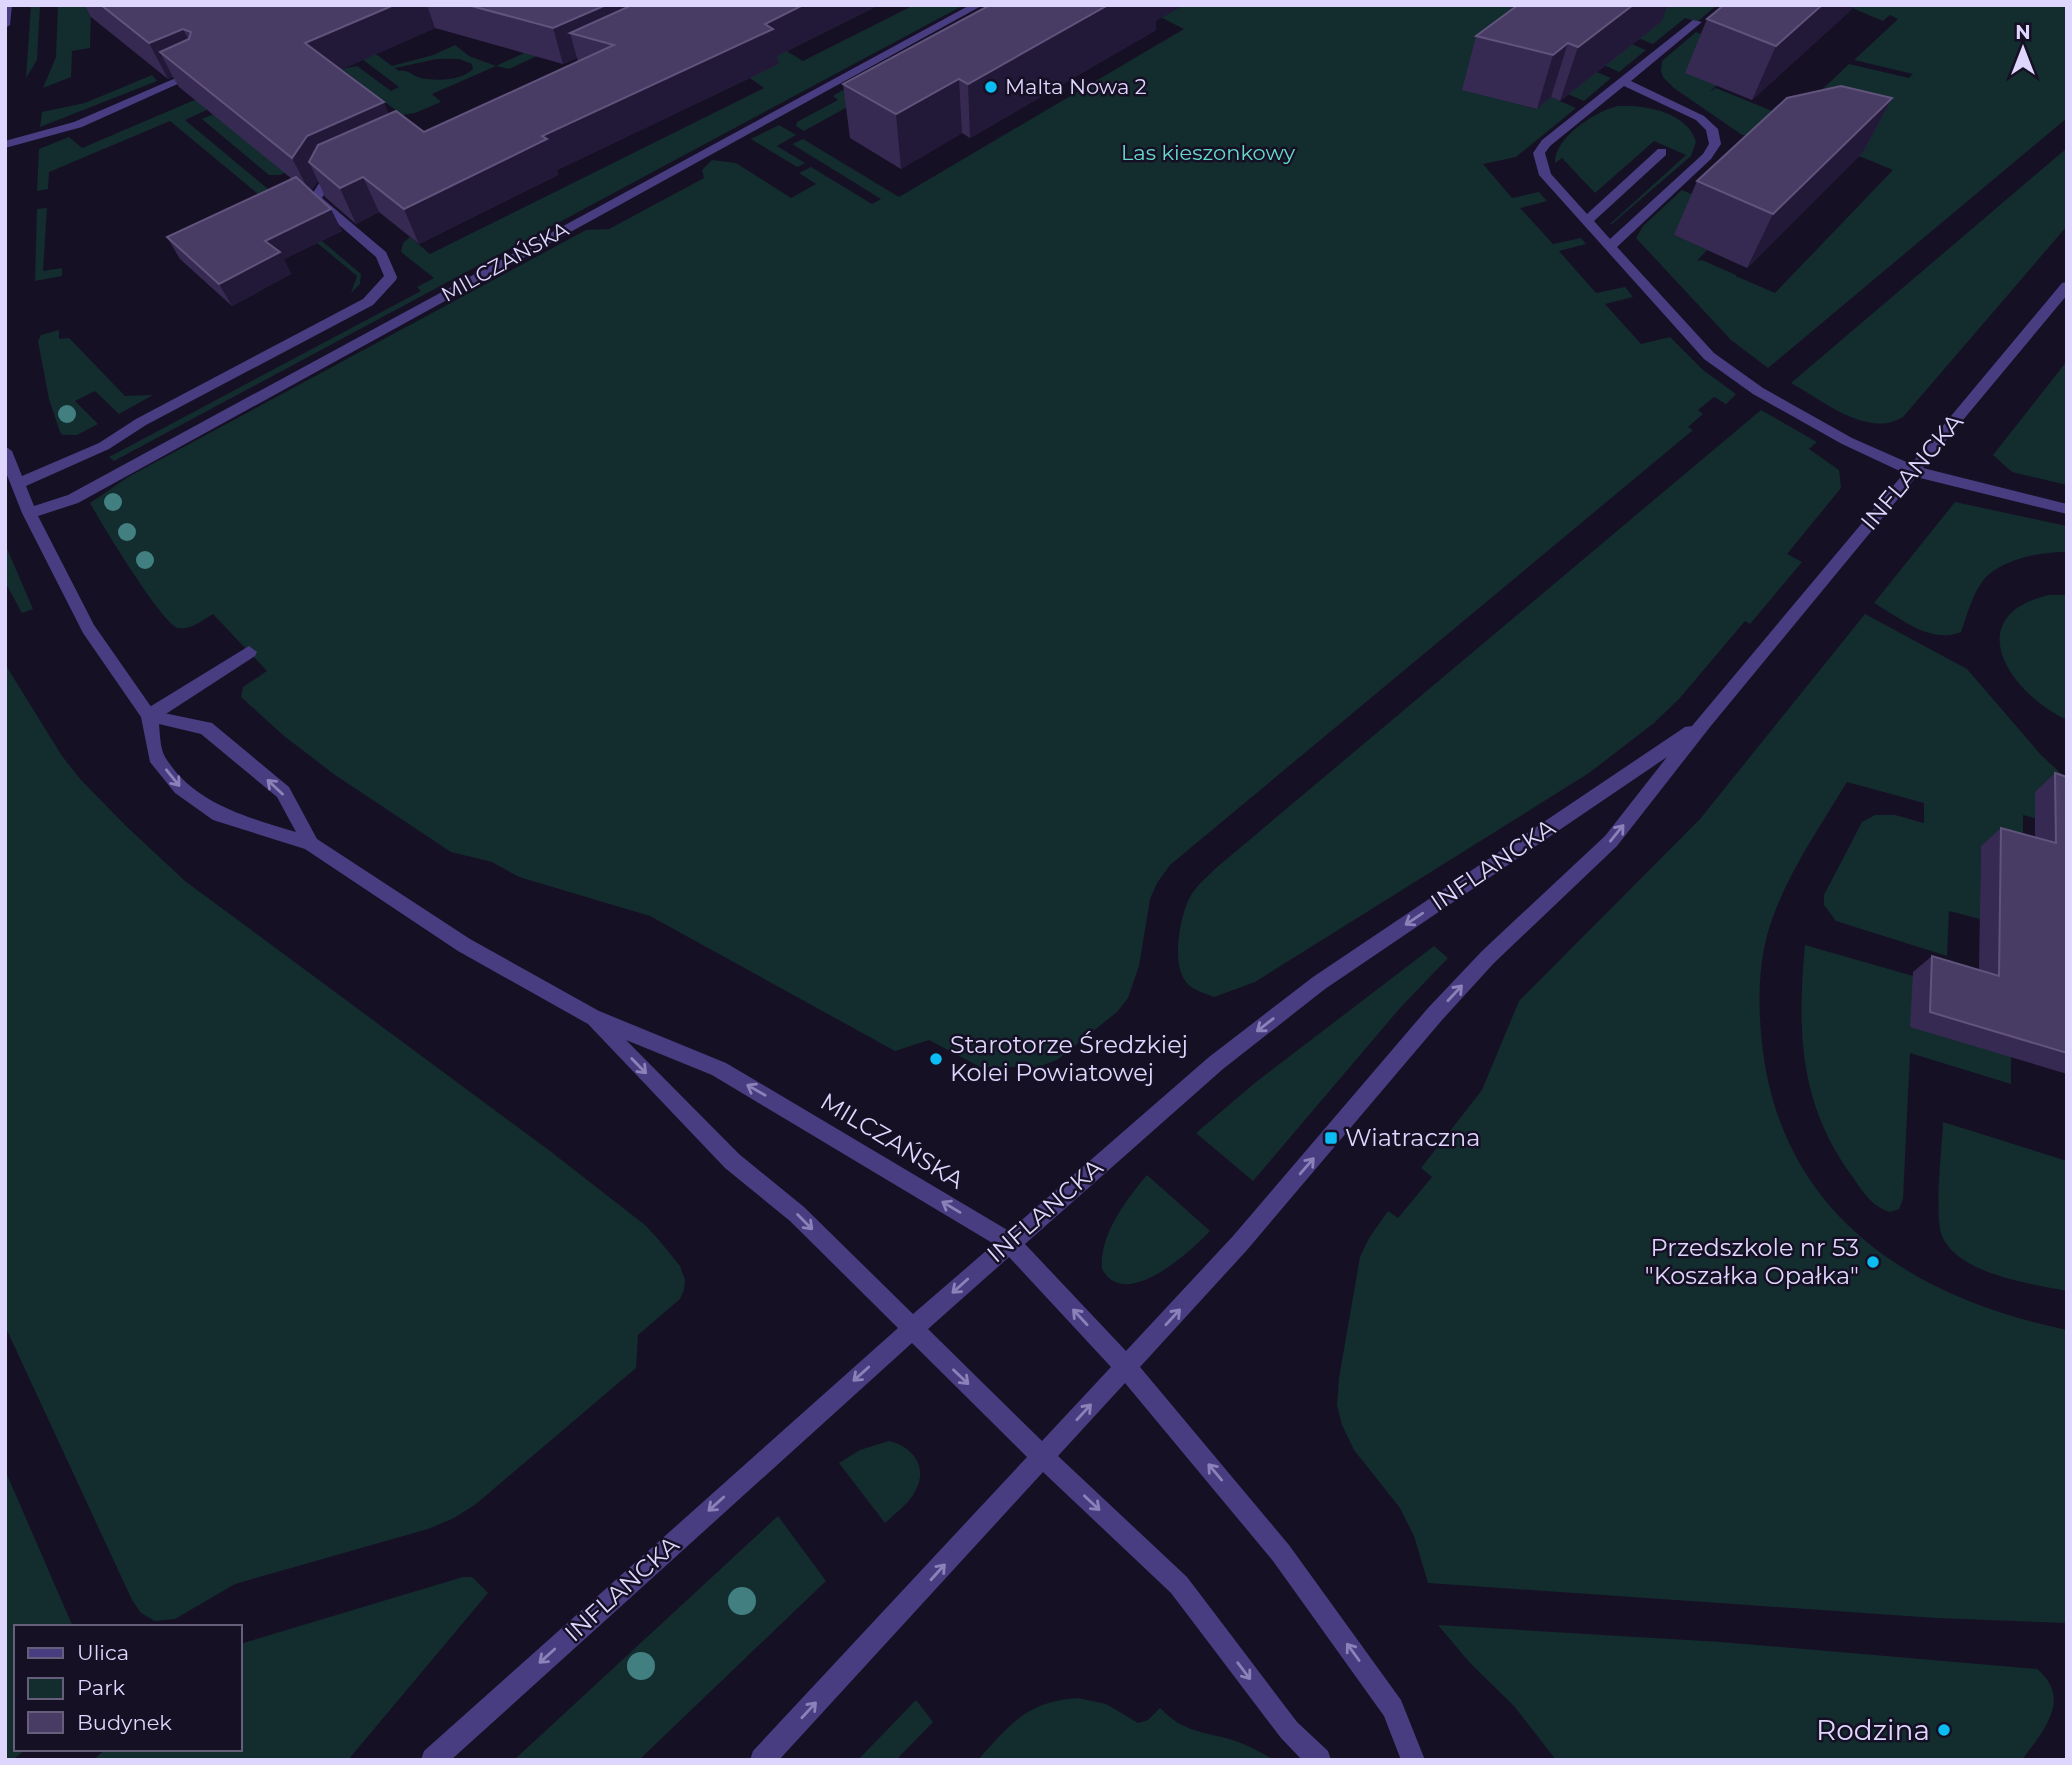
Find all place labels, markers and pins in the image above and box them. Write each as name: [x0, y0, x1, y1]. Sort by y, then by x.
place label: Malta Nowa 2: [1005, 74, 1147, 99]
marker: Malta Nowa 2: [983, 79, 999, 95]
place label: Starotorze Średzkiej Kolei Powiatowej: [950, 1030, 1188, 1087]
marker: Starotorze Średzkiej Kolei Powiatowej: [928, 1051, 944, 1067]
place label: Wiatraczna: [1345, 1123, 1480, 1152]
marker: Wiatraczna: [1323, 1130, 1339, 1146]
place label: Przedszkole nr 53 "Koszałka Opałka": [1645, 1233, 1859, 1290]
marker: Przedszkole nr 53 "Koszałka Opałka": [1865, 1254, 1881, 1270]
place label: Rodzina: [1816, 1713, 1930, 1747]
marker: Rodzina: [1936, 1722, 1952, 1738]

